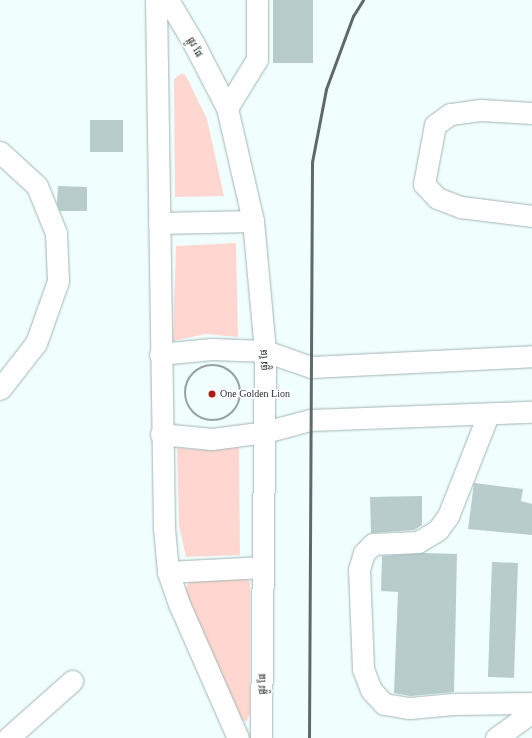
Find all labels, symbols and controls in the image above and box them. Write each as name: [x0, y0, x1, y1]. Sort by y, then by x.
street label: ផ្លូវ ផែ: [185, 35, 205, 59]
street label: ផ្លូវ ផែ: [258, 349, 270, 371]
place label: One Golden Lion: [220, 388, 290, 400]
marker: One Golden Lion: [207, 389, 217, 399]
street label: ផ្លូវ ផែ: [256, 673, 268, 695]

